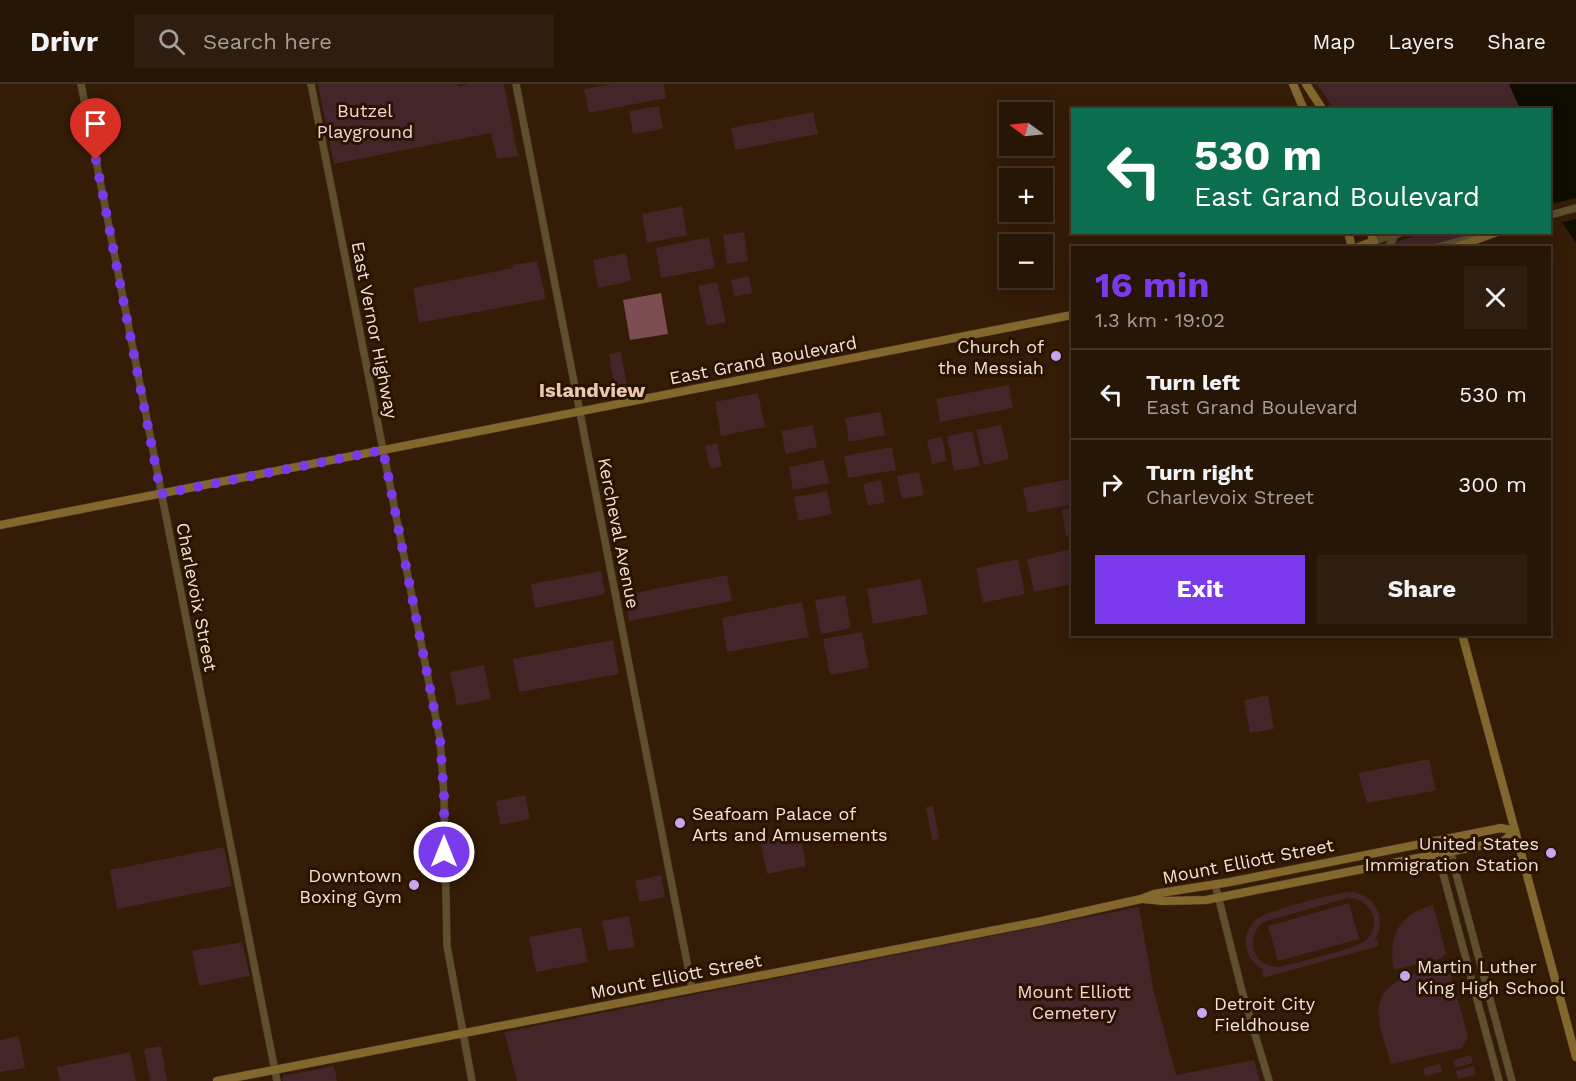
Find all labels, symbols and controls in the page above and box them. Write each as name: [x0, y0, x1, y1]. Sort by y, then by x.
search box: [134, 14, 554, 68]
text: Drivr: [30, 25, 98, 58]
icon: search: [155, 25, 188, 58]
text: Search here: [203, 29, 332, 54]
text: Map: [1312, 29, 1355, 54]
text: Layers: [1388, 29, 1454, 54]
text: Share: [1487, 29, 1546, 54]
pin: [70, 98, 121, 160]
park label: Butzel Playground: [317, 100, 413, 142]
north arrow: [999, 102, 1053, 156]
map controls: [999, 102, 1053, 288]
icon: arrive: [79, 107, 112, 140]
text: 530 m: [1194, 131, 1322, 180]
icon: left: [1095, 132, 1173, 210]
button: +: [999, 168, 1053, 222]
text: East Grand Boulevard: [1194, 181, 1480, 213]
button: −: [999, 234, 1053, 288]
street label: East Vernor Highway: [348, 240, 403, 421]
text: 16 min: [1095, 264, 1210, 306]
button: close: [1464, 266, 1527, 329]
text: 1.3 km · 19:02: [1095, 308, 1225, 332]
street label: East Grand Boulevard: [667, 332, 859, 388]
place label: Church of the Messiah: [938, 336, 1044, 378]
marker: Church of the Messiah: [1049, 349, 1063, 363]
text: Turn left: [1146, 370, 1240, 395]
district label: Islandview: [539, 378, 645, 402]
icon: left: [1095, 378, 1128, 411]
text: 530 m: [1459, 382, 1527, 407]
text: East Grand Boulevard: [1146, 395, 1358, 419]
street label: Kercheval Avenue: [594, 456, 644, 610]
text: Turn right: [1146, 460, 1253, 485]
icon: right: [1095, 468, 1128, 501]
text: 300 m: [1458, 472, 1527, 497]
text: Charlevoix Street: [1146, 485, 1314, 509]
street label: Charlevoix Street: [172, 521, 222, 674]
button: Exit: [1095, 555, 1305, 624]
button: Share: [1317, 555, 1527, 624]
place label: Seafoam Palace of Arts and Amusements: [692, 803, 887, 845]
marker: Seafoam Palace of Arts and Amusements: [673, 816, 687, 830]
position arrow: [412, 820, 476, 884]
place label: United States Immigration Station: [1365, 833, 1539, 875]
street label: Mount Elliott Street: [1161, 834, 1336, 888]
marker: United States Immigration Station: [1544, 846, 1558, 860]
place label: Downtown Boxing Gym: [299, 865, 402, 907]
marker: Downtown Boxing Gym: [407, 878, 421, 892]
street label: Mount Elliott Street: [589, 949, 764, 1003]
place label: Martin Luther King High School: [1417, 956, 1566, 998]
marker: Martin Luther King High School: [1398, 969, 1412, 983]
park label: Mount Elliott Cemetery: [1017, 981, 1131, 1023]
place label: Detroit City Fieldhouse: [1214, 993, 1316, 1035]
marker: Detroit City Fieldhouse: [1195, 1006, 1209, 1020]

